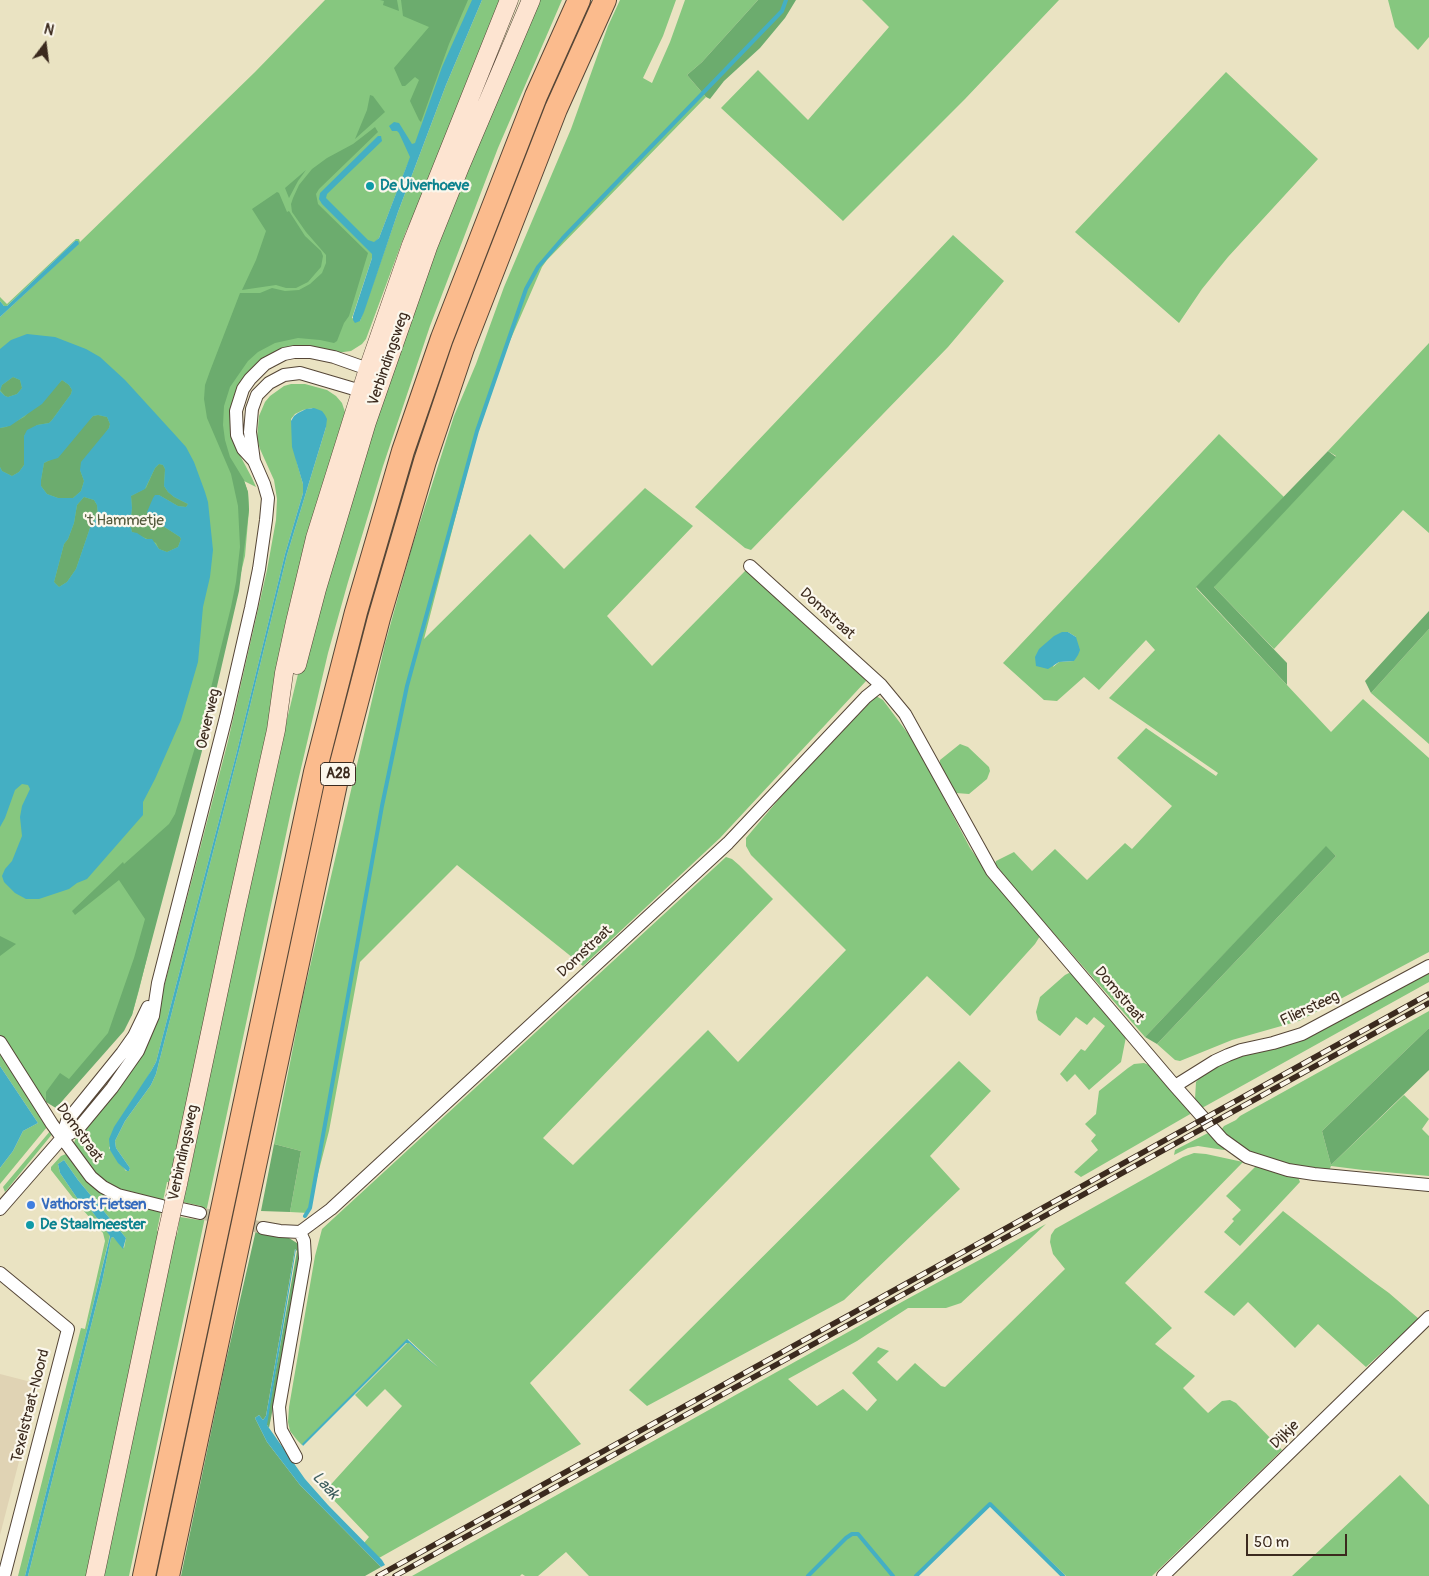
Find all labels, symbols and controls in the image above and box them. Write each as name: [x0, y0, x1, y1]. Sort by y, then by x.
north arrow: [20, 20, 70, 70]
text: N: [42, 21, 56, 39]
place label: De Uiverhoeve: [380, 177, 469, 195]
marker: De Uiverhoeve: [364, 180, 376, 192]
street label: Verbindingsweg: [365, 310, 413, 408]
park label: 't Hammetje: [84, 512, 164, 530]
street label: Domstraat: [796, 585, 858, 643]
street label: Oeverweg: [193, 687, 225, 751]
road number: A28: [320, 762, 356, 786]
street label: Domstraat: [554, 922, 616, 982]
street label: Domstraat: [1090, 963, 1148, 1027]
street label: Fliersteeg: [1278, 988, 1342, 1030]
street label: Domstraat: [52, 1100, 106, 1166]
street label: Verbindingsweg: [165, 1103, 203, 1203]
place label: Vathorst Fietsen: [41, 1196, 146, 1214]
marker: Vathorst Fietsen: [25, 1199, 37, 1211]
place label: De Staalmeester: [40, 1216, 146, 1234]
marker: De Staalmeester: [24, 1219, 36, 1231]
street label: Texelstraat-Noord: [8, 1348, 54, 1464]
street label: Dijkje: [1267, 1417, 1303, 1453]
water label: Laak: [308, 1468, 342, 1504]
scale bar: [1249, 1524, 1350, 1556]
text: 50 m: [1254, 1533, 1289, 1552]

